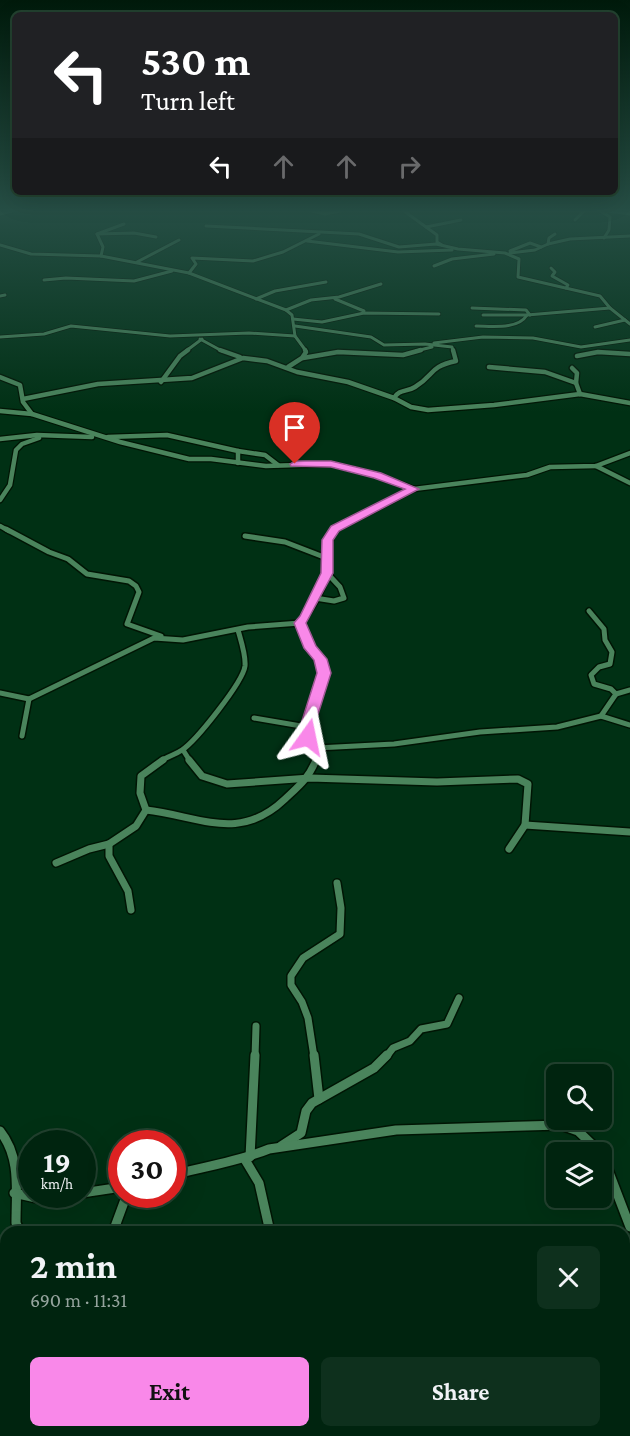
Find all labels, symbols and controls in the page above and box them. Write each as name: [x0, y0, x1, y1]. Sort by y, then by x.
icon: left: [42, 36, 120, 114]
text: 530 m: [141, 37, 250, 84]
text: Turn left: [141, 86, 235, 116]
icon: left: [204, 150, 237, 183]
icon: ahead: [267, 150, 300, 183]
icon: ahead: [330, 150, 363, 183]
icon: right: [393, 150, 426, 183]
pin: [269, 402, 320, 464]
icon: arrive: [278, 411, 311, 444]
position arrow: [276, 705, 340, 769]
map controls: [546, 1064, 612, 1208]
button: search: [546, 1064, 612, 1130]
speed limit sign: 30: [108, 1130, 186, 1208]
button: layers: [546, 1142, 612, 1208]
text: 19: [43, 1145, 71, 1178]
text: km/h: [41, 1176, 73, 1192]
text: 2 min: [30, 1246, 117, 1286]
button: close: [537, 1246, 600, 1309]
text: 690 m · 11:31: [30, 1289, 127, 1311]
button: Exit: [30, 1357, 309, 1426]
button: Share: [321, 1357, 600, 1426]

